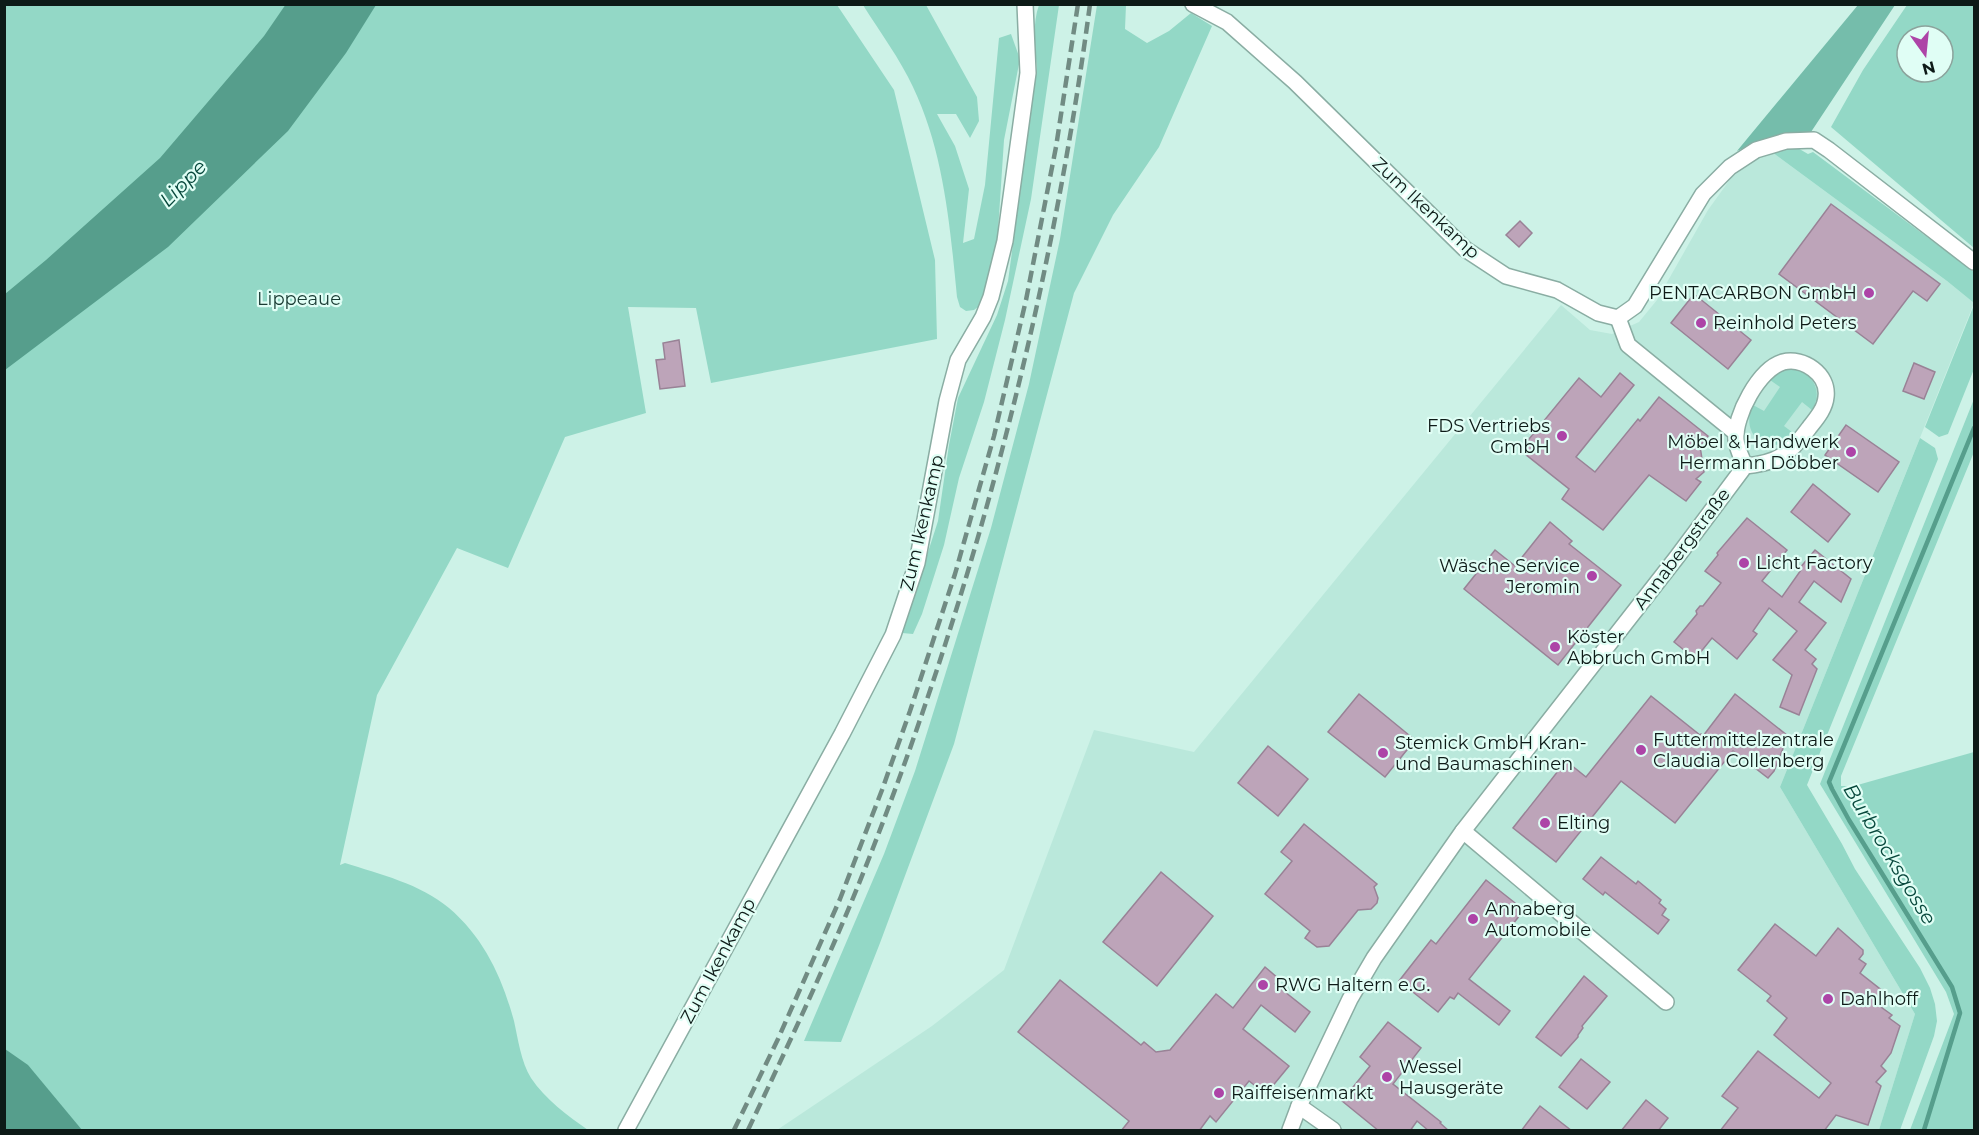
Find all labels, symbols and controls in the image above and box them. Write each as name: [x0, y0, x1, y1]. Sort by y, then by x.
north arrow: [1895, 24, 1955, 84]
text: N: [1920, 57, 1937, 79]
street label: Zum Ikenkamp: [1368, 153, 1484, 263]
water label: Lippe: [155, 155, 211, 211]
place label: PENTACARBON GmbH: [1649, 282, 1857, 304]
marker: PENTACARBON GmbH: [1862, 286, 1876, 300]
park label: Lippeaue: [257, 288, 341, 310]
place label: Reinhold Peters: [1713, 312, 1857, 334]
marker: Reinhold Peters: [1694, 316, 1708, 330]
place label: FDS Vertriebs GmbH: [1427, 415, 1550, 458]
marker: FDS Vertriebs GmbH: [1555, 429, 1569, 443]
place label: Möbel & Handwerk Hermann Döbber: [1667, 431, 1839, 474]
marker: Möbel & Handwerk Hermann Döbber: [1844, 445, 1858, 459]
street label: Zum Ikenkamp: [896, 453, 948, 593]
street label: Annabergstraße: [1629, 484, 1735, 614]
place label: Licht Factory: [1756, 552, 1873, 574]
place label: Wäsche Service Jeromin: [1439, 555, 1580, 598]
marker: Licht Factory: [1737, 556, 1751, 570]
marker: Wäsche Service Jeromin: [1585, 569, 1599, 583]
place label: Köster Abbruch GmbH: [1567, 626, 1710, 669]
marker: Köster Abbruch GmbH: [1548, 640, 1562, 654]
place label: Futtermittelzentrale Claudia Collenberg: [1653, 729, 1834, 772]
place label: Stemick GmbH Kran- und Baumaschinen: [1395, 732, 1587, 775]
marker: Futtermittelzentrale Claudia Collenberg: [1634, 743, 1648, 757]
marker: Stemick GmbH Kran- und Baumaschinen: [1376, 746, 1390, 760]
water label: Burbrocksgosse: [1838, 779, 1942, 929]
place label: Elting: [1557, 812, 1610, 834]
marker: Elting: [1538, 816, 1552, 830]
street label: Zum Ikenkamp: [676, 895, 760, 1027]
place label: Annaberg Automobile: [1485, 898, 1591, 941]
marker: Annaberg Automobile: [1466, 912, 1480, 926]
place label: RWG Haltern e.G.: [1275, 974, 1430, 996]
marker: RWG Haltern e.G.: [1256, 978, 1270, 992]
place label: Dahlhoff: [1840, 988, 1919, 1010]
marker: Dahlhoff: [1821, 992, 1835, 1006]
place label: Wessel Hausgeräte: [1399, 1056, 1503, 1099]
marker: Wessel Hausgeräte: [1380, 1070, 1394, 1084]
place label: Raiffeisenmarkt: [1231, 1082, 1374, 1104]
marker: Raiffeisenmarkt: [1212, 1086, 1226, 1100]

